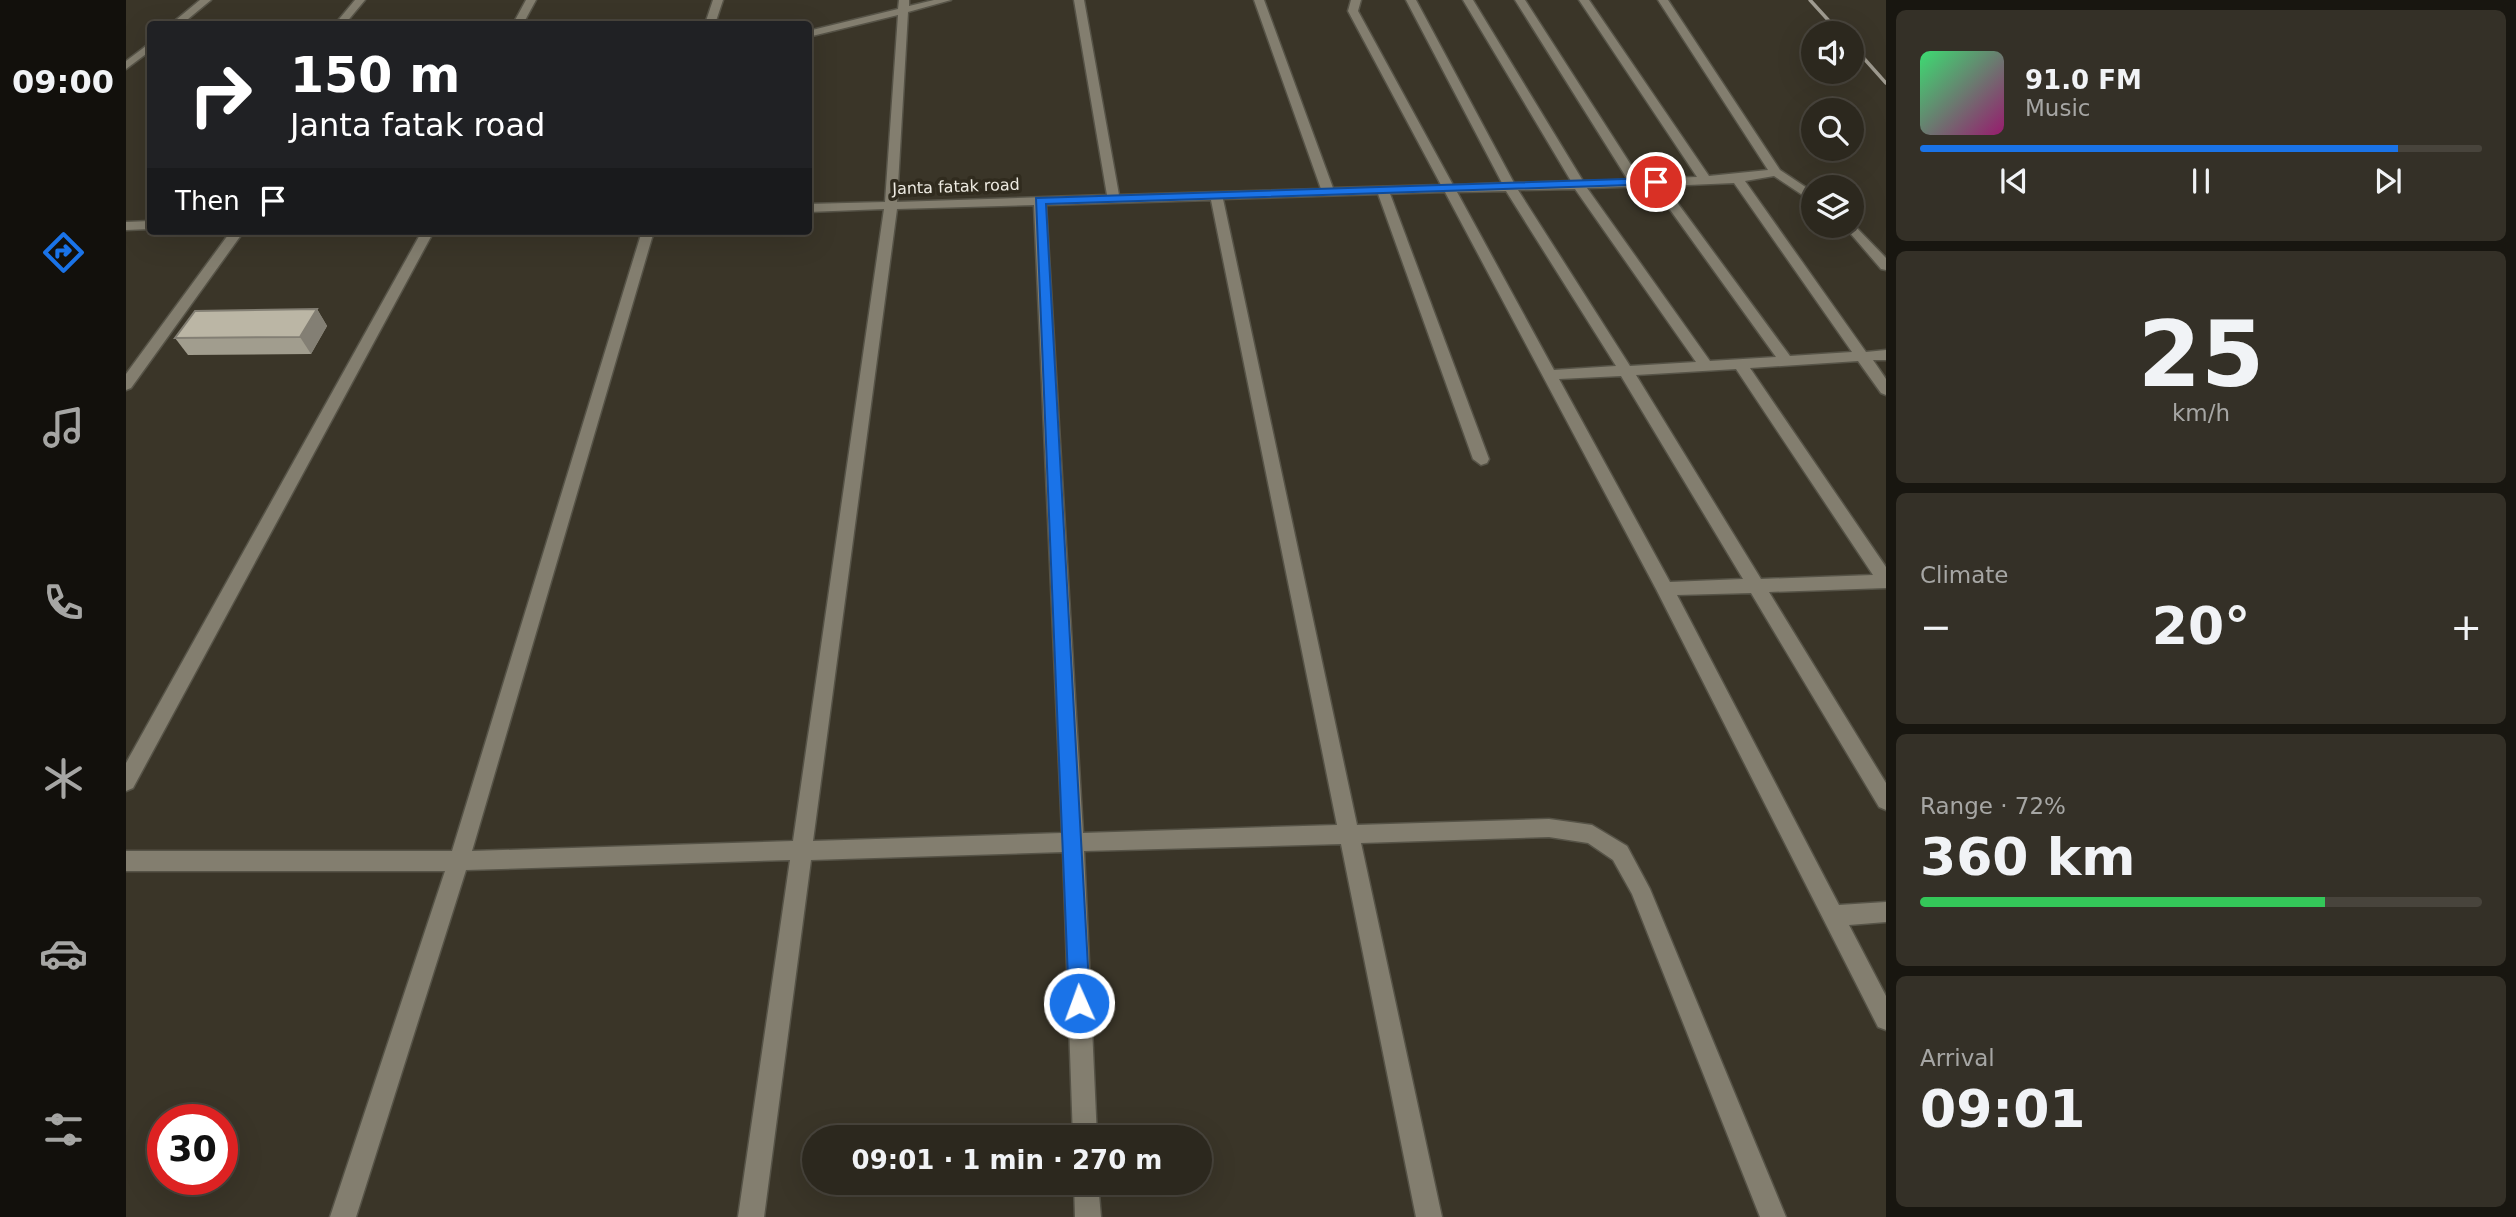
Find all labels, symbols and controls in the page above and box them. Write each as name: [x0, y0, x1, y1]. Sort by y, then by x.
map controls: [1801, 21, 1864, 238]
button: sound: [1801, 21, 1864, 84]
text: 150 m: [290, 47, 460, 104]
icon: right: [175, 49, 266, 140]
text: 09:00: [12, 63, 114, 101]
text: 91.0 FM: [2025, 65, 2142, 95]
text: Music: [2025, 95, 2090, 121]
button: search: [1801, 98, 1864, 161]
text: Janta fatak road: [290, 106, 545, 144]
pin: [1626, 152, 1686, 212]
icon: previous: [1995, 162, 2033, 200]
icon: pause: [2182, 162, 2220, 200]
icon: next: [2369, 162, 2407, 200]
icon: arrive: [1637, 163, 1675, 201]
street label: Janta fatak road: [891, 175, 1020, 198]
button: layers: [1801, 175, 1864, 238]
icon: arrive: [254, 182, 292, 220]
text: Then: [175, 186, 240, 216]
icon: directions: [39, 228, 88, 277]
text: 25: [2138, 302, 2264, 407]
text: km/h: [2172, 400, 2230, 426]
icon: music: [39, 403, 88, 452]
text: Climate: [1920, 562, 2009, 588]
icon: phone: [39, 578, 88, 627]
text: 20°: [2152, 596, 2250, 656]
text: −: [1920, 605, 1952, 649]
text: +: [2450, 605, 2482, 649]
icon: climate: [39, 754, 88, 803]
text: Range · 72%: [1920, 793, 2066, 819]
text: 360 km: [1920, 827, 2135, 887]
icon: car: [39, 929, 88, 978]
position arrow: [1042, 966, 1116, 1040]
text: Arrival: [1920, 1045, 1995, 1071]
text: 09:01: [1920, 1079, 2086, 1139]
speed limit sign: 30: [147, 1104, 238, 1195]
icon: filters: [39, 1105, 88, 1154]
text: 09:01 · 1 min · 270 m: [852, 1145, 1162, 1175]

